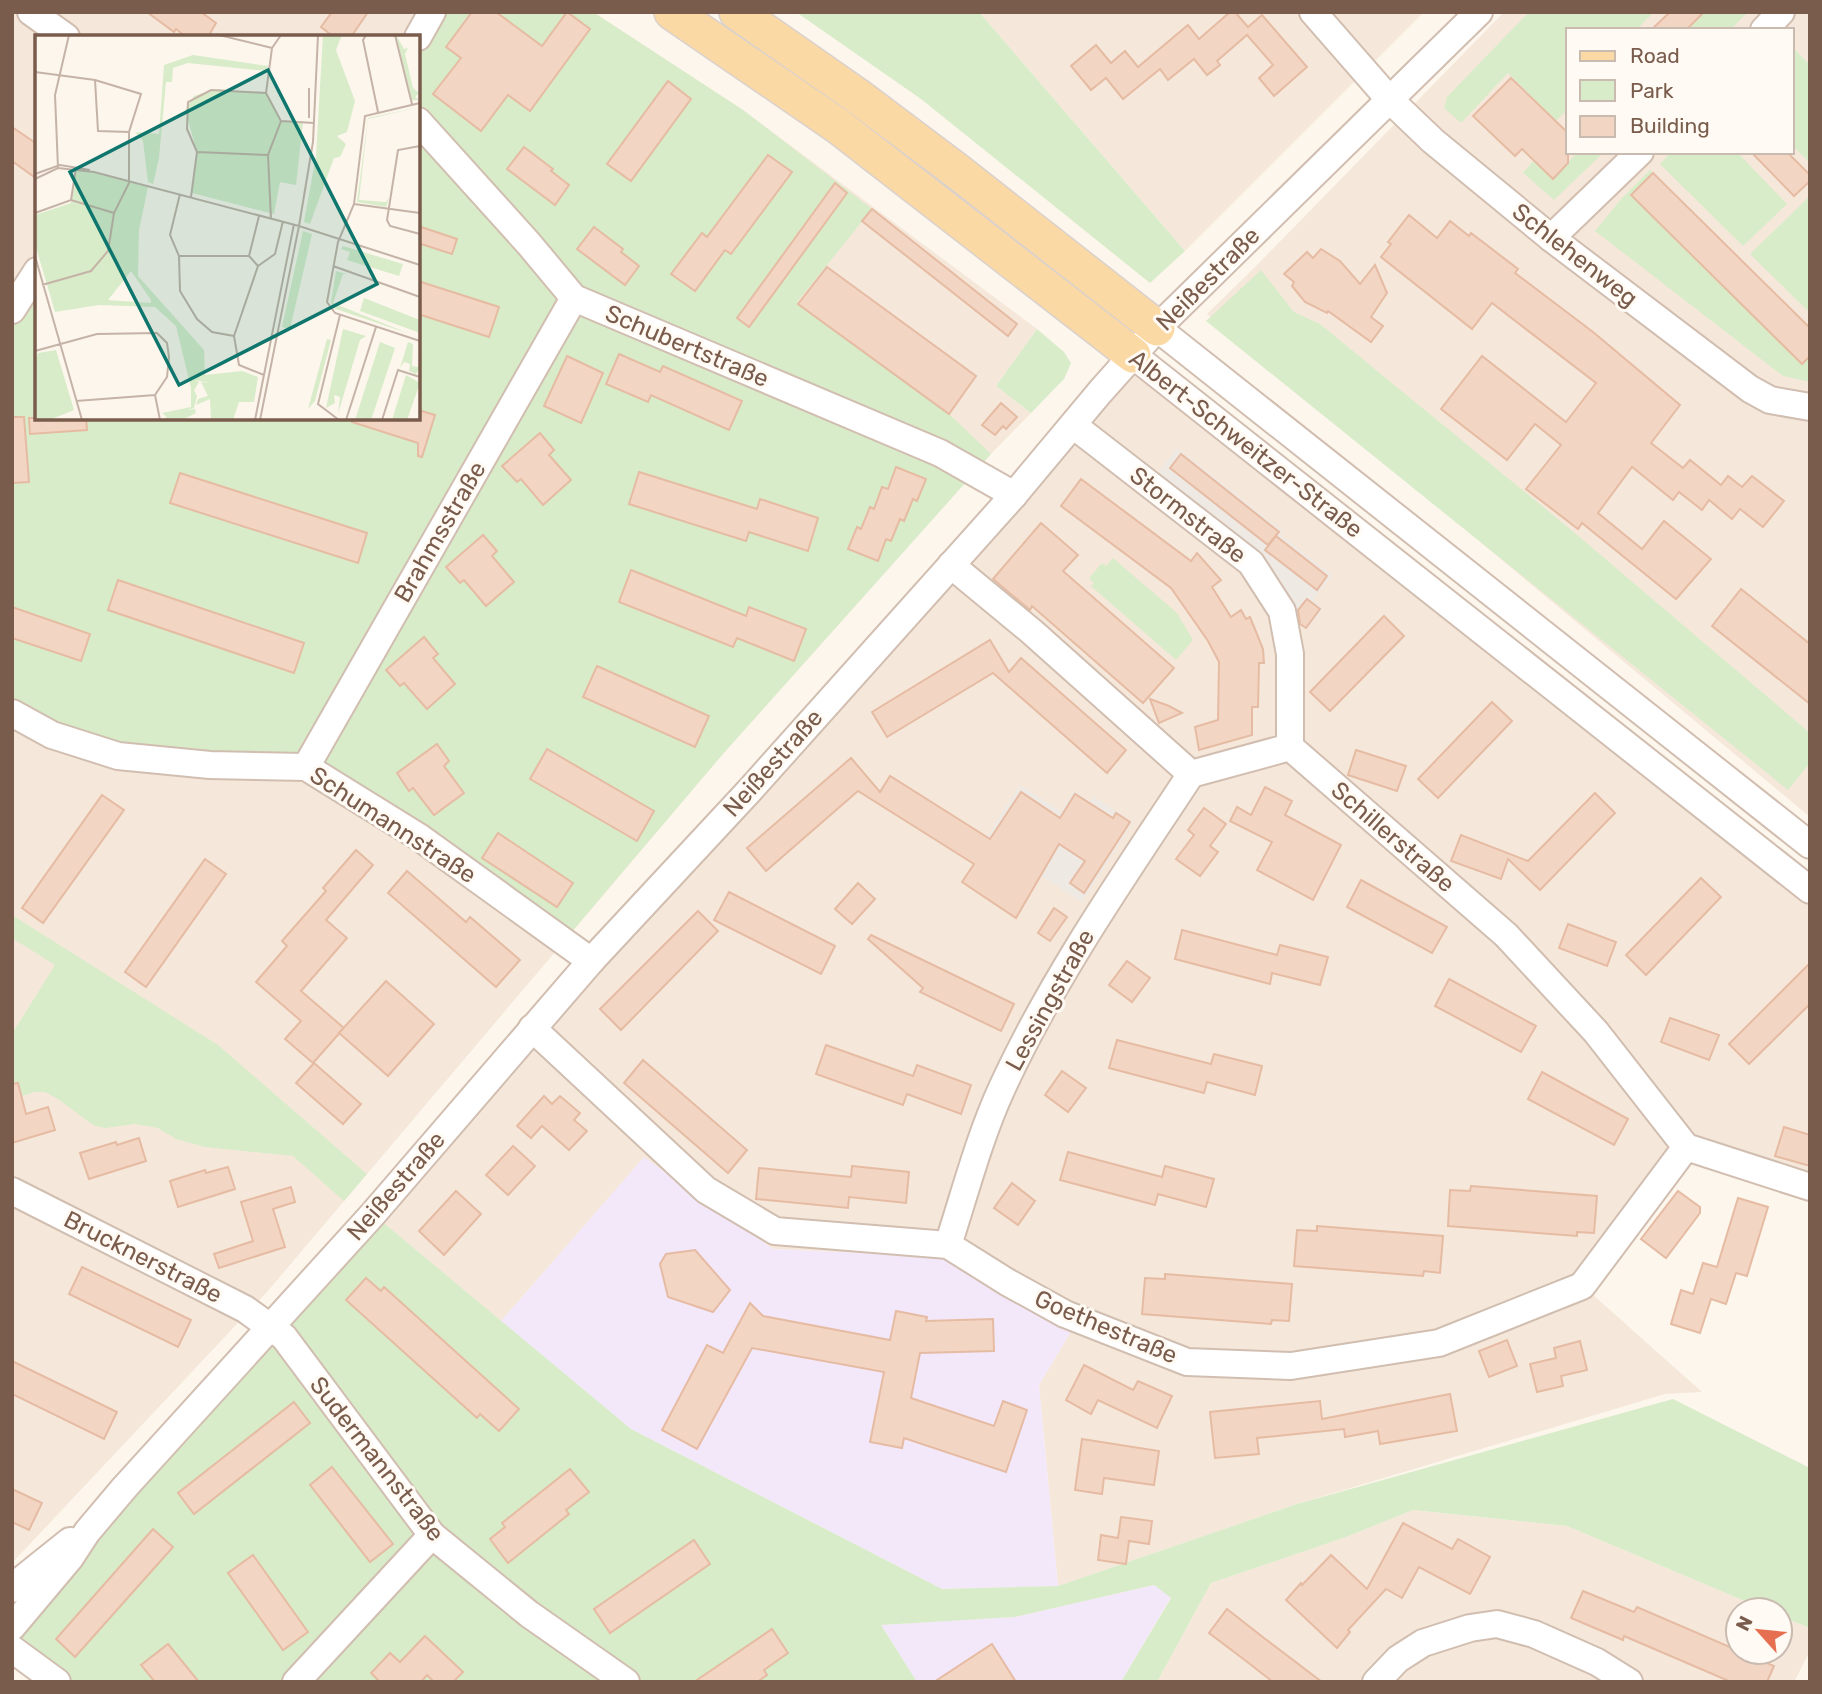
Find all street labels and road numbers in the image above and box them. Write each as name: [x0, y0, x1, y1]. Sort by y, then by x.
street label: Schlehenweg: [1507, 197, 1643, 313]
street label: Neißestraße: [1150, 221, 1266, 337]
street label: Schubertstraße: [601, 299, 773, 393]
street label: Albert-Schweitzer-Straße: [1124, 344, 1368, 544]
street label: Brahmsstraße: [388, 457, 492, 607]
street label: Stormstraße: [1124, 461, 1252, 569]
street label: Neißestraße: [717, 704, 829, 822]
street label: Schumannstraße: [305, 761, 481, 889]
street label: Schillerstraße: [1326, 776, 1460, 898]
street label: Lessingstraße: [1000, 924, 1100, 1076]
street label: Neißestraße: [341, 1126, 451, 1246]
street label: Brucknerstraße: [59, 1205, 227, 1309]
street label: Goethestraße: [1030, 1284, 1182, 1370]
street label: Sudermannstraße: [304, 1371, 450, 1547]

